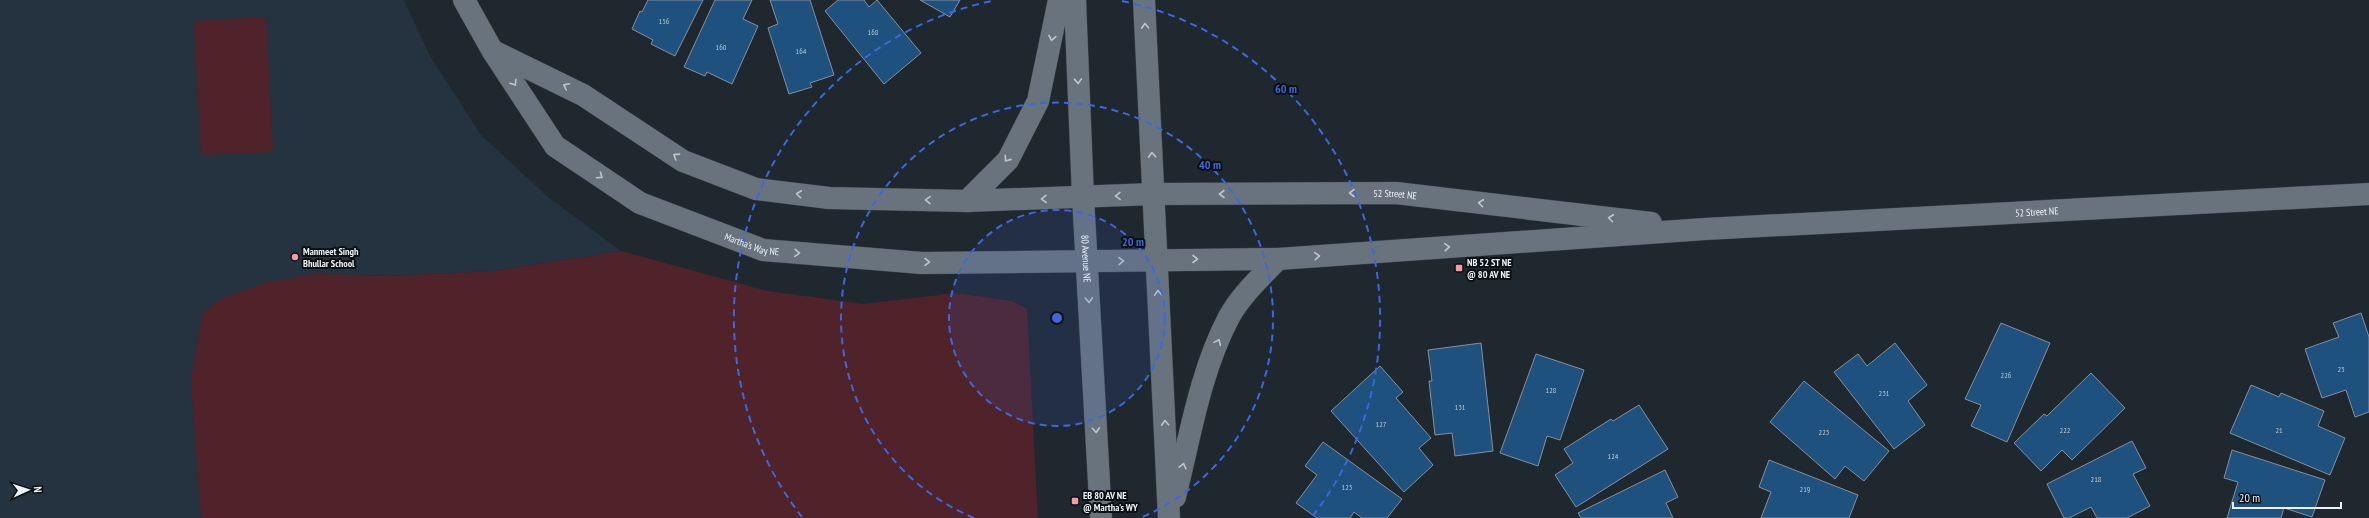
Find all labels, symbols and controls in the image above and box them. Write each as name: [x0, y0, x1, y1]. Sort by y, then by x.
house number: 156: [659, 16, 670, 26]
one-way arrow: [1141, 23, 1150, 29]
house number: 168: [868, 27, 879, 37]
one-way arrow: [1048, 35, 1057, 41]
house number: 160: [716, 42, 727, 52]
house number: 164: [796, 46, 807, 56]
one-way arrow: [1074, 78, 1082, 84]
one-way arrow: [509, 79, 516, 86]
text: 60 m: [1275, 81, 1297, 96]
one-way arrow: [563, 84, 570, 91]
one-way arrow: [1147, 152, 1156, 158]
one-way arrow: [673, 153, 680, 161]
one-way arrow: [1004, 155, 1012, 162]
text: 40 m: [1199, 157, 1221, 172]
one-way arrow: [596, 171, 603, 179]
street label: 52 Street NE: [1373, 186, 1418, 202]
one-way arrow: [1349, 189, 1355, 197]
one-way arrow: [796, 190, 802, 199]
one-way arrow: [1219, 190, 1225, 198]
one-way arrow: [1115, 192, 1121, 200]
one-way arrow: [1041, 195, 1047, 203]
one-way arrow: [925, 196, 931, 205]
one-way arrow: [1478, 199, 1485, 208]
street label: 52 Street NE: [2015, 204, 2059, 219]
one-way arrow: [1608, 214, 1614, 223]
street label: Martha's Way NE: [723, 229, 780, 258]
street label: 80 Avenue NE: [1079, 234, 1094, 283]
text: 20 m: [1122, 234, 1144, 249]
one-way arrow: [1444, 243, 1450, 252]
place label: Manmeet Singh Bhullar School: [303, 245, 359, 270]
one-way arrow: [794, 249, 800, 258]
marker: Manmeet Singh Bhullar School: [290, 252, 300, 262]
one-way arrow: [1314, 252, 1320, 261]
one-way arrow: [1192, 255, 1198, 264]
one-way arrow: [1118, 256, 1124, 265]
place label: NB 52 ST NE @ 80 AV NE: [1467, 256, 1512, 281]
one-way arrow: [924, 258, 930, 266]
marker: NB 52 ST NE @ 80 AV NE: [1454, 263, 1464, 273]
one-way arrow: [1154, 290, 1162, 296]
one-way arrow: [1084, 297, 1093, 303]
centre of rings: [1050, 311, 1064, 325]
one-way arrow: [1213, 338, 1221, 346]
house number: 23: [2337, 364, 2345, 374]
house number: 226: [2001, 370, 2012, 380]
house number: 128: [1546, 385, 1557, 395]
house number: 231: [1879, 388, 1890, 398]
house number: 131: [1455, 402, 1466, 412]
house number: 127: [1376, 419, 1387, 429]
one-way arrow: [1160, 420, 1169, 426]
house number: 222: [2060, 425, 2071, 435]
house number: 21: [2275, 425, 2283, 435]
one-way arrow: [1091, 427, 1100, 433]
house number: 223: [1819, 427, 1830, 437]
house number: 124: [1608, 451, 1619, 461]
one-way arrow: [1178, 463, 1187, 470]
north arrow: [8, 470, 48, 510]
house number: 218: [2091, 474, 2102, 484]
house number: 123: [1342, 482, 1353, 492]
house number: 219: [1800, 484, 1811, 494]
scale bar: [2233, 484, 2341, 510]
text: N: [31, 486, 45, 493]
place label: EB 80 AV NE @ Martha's WY: [1083, 489, 1138, 514]
text: 20 m: [2239, 490, 2260, 505]
marker: EB 80 AV NE @ Martha's WY: [1070, 496, 1080, 506]

